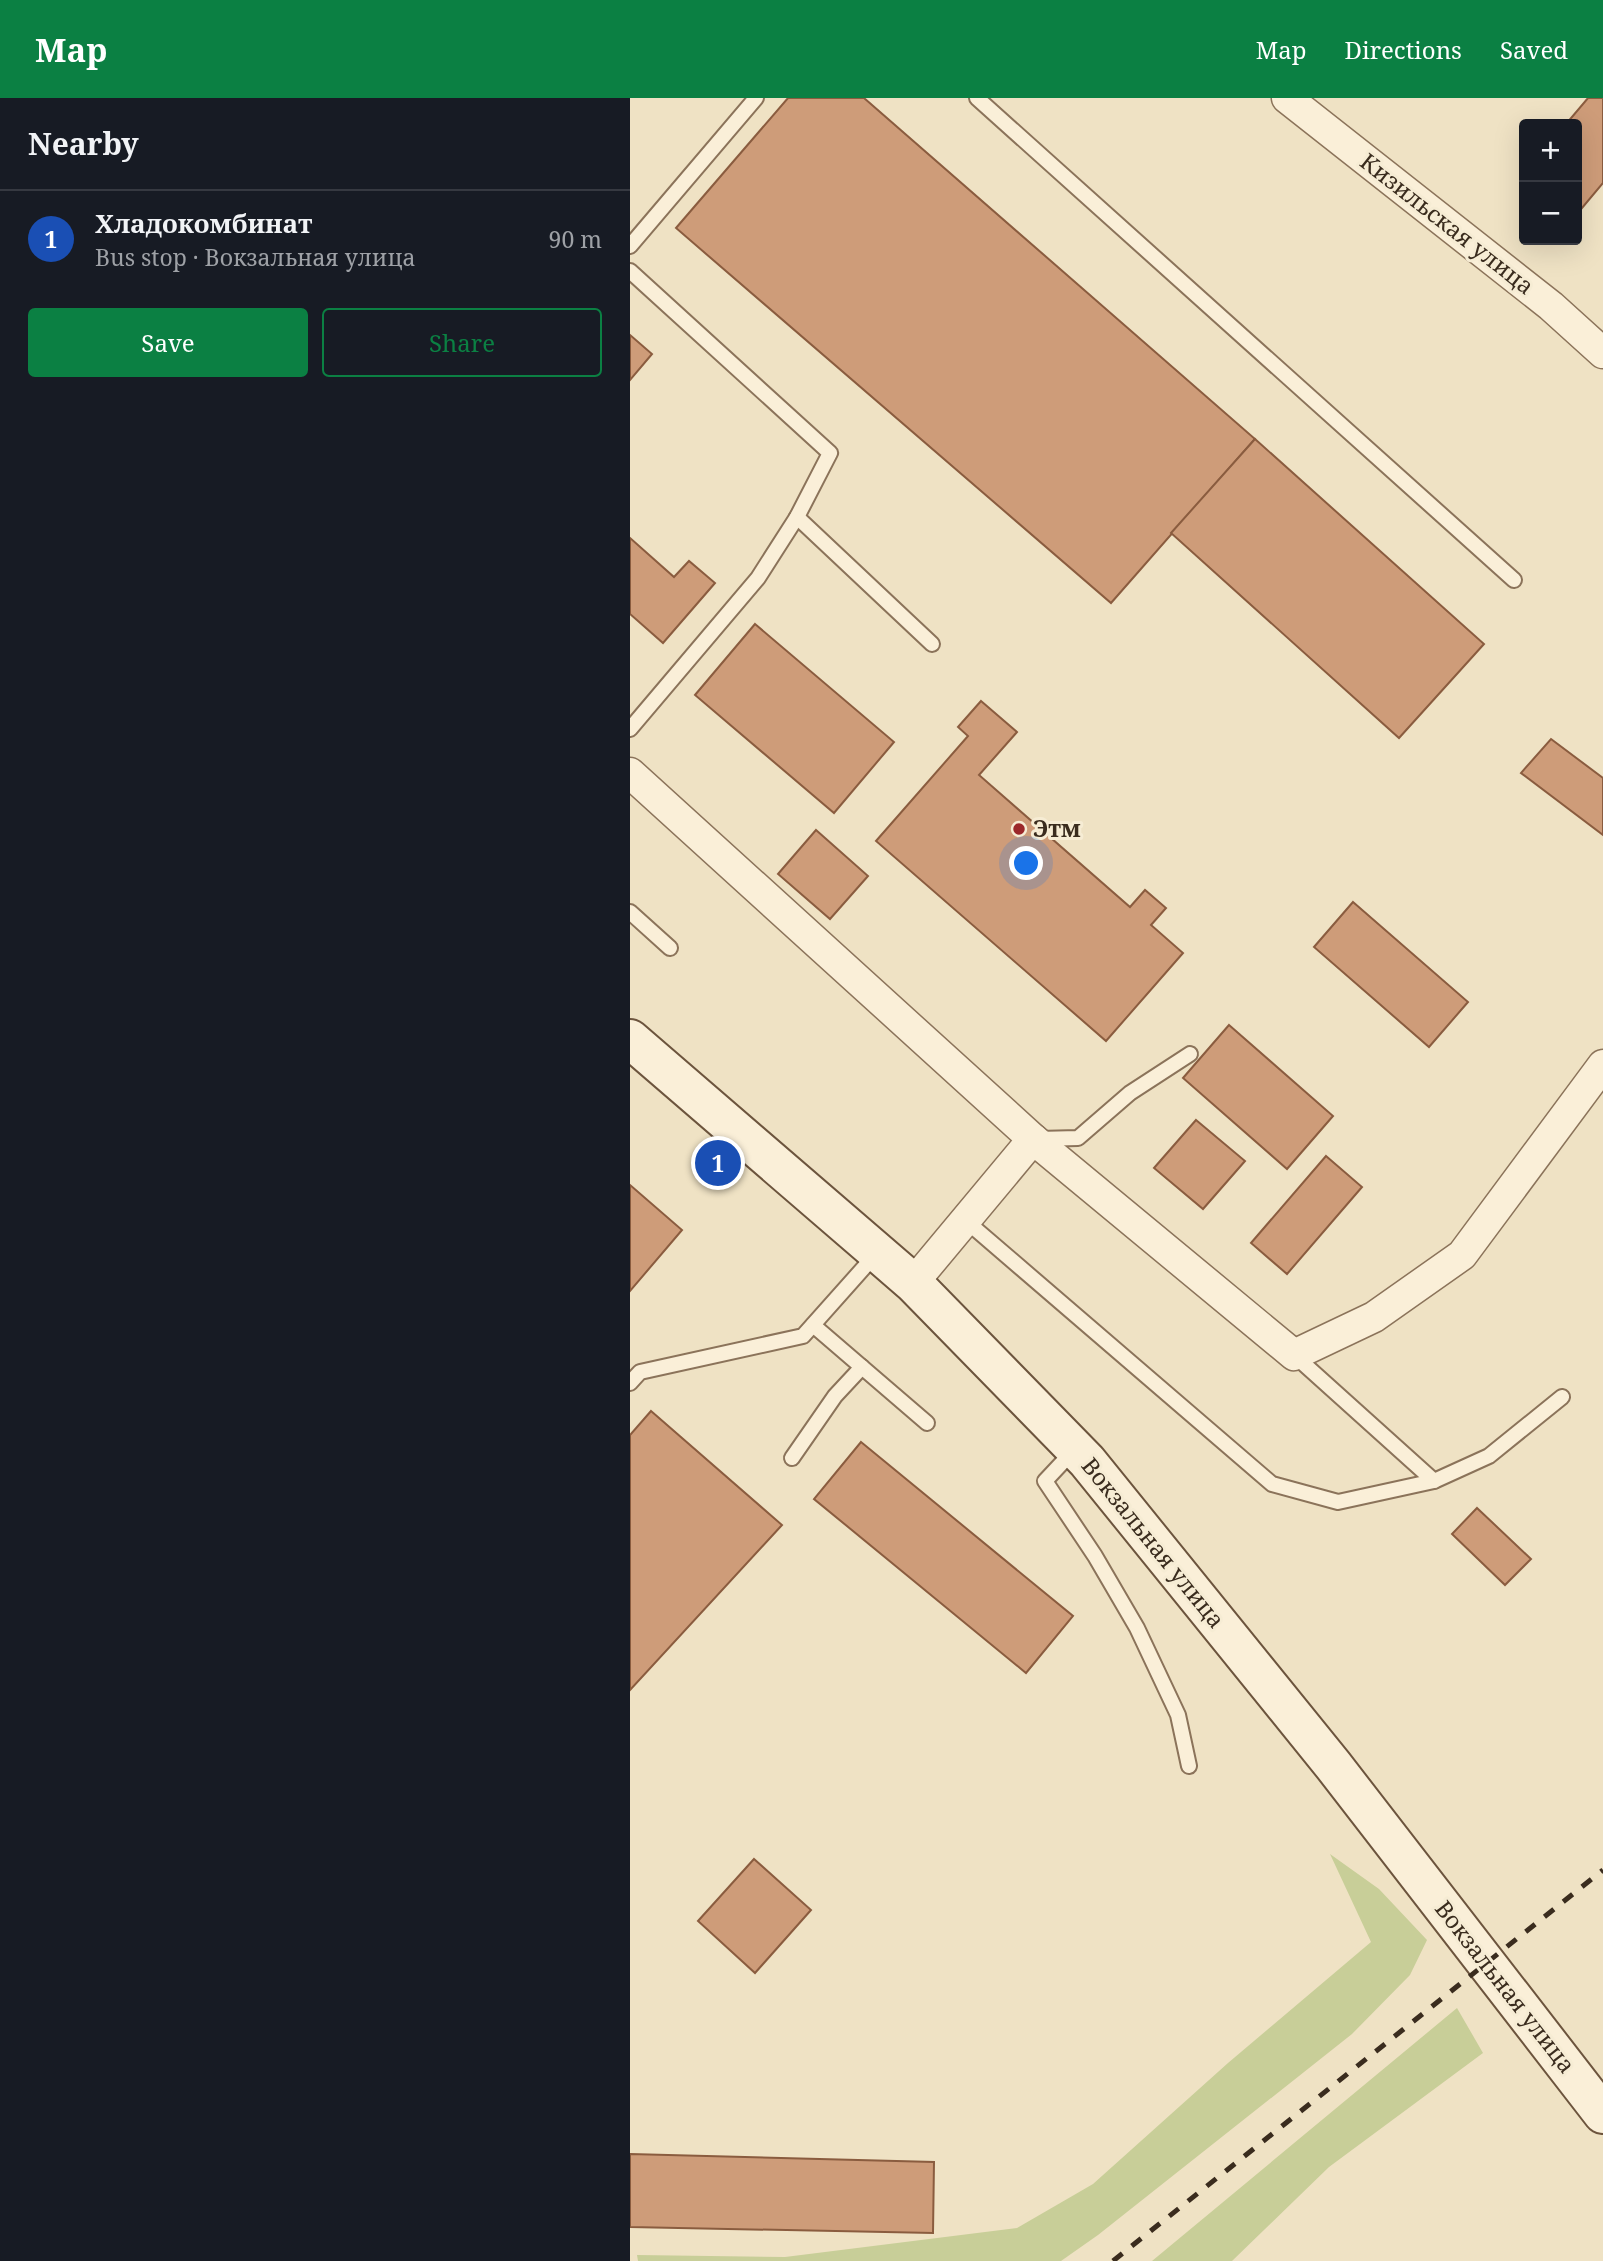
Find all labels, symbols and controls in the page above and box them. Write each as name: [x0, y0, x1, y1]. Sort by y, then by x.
text: Map: [35, 27, 108, 72]
text: Map: [1256, 33, 1307, 66]
text: Directions: [1345, 33, 1462, 66]
text: Saved: [1500, 33, 1568, 66]
map controls: [1519, 119, 1582, 245]
button: +: [1519, 119, 1582, 182]
text: Nearby: [28, 123, 139, 164]
street label: Кизильская улица: [1354, 145, 1541, 301]
button: −: [1519, 182, 1582, 245]
text: Хладокомбинат: [95, 205, 313, 241]
text: 1: [45, 223, 58, 255]
text: 90 m: [549, 223, 602, 255]
text: Bus stop · Вокзальная улица: [95, 241, 416, 273]
button: Save: [28, 308, 308, 377]
button: Share: [322, 308, 602, 377]
place label: Этм: [1033, 812, 1081, 844]
marker: Этм: [1011, 821, 1027, 837]
your location: [1009, 846, 1043, 880]
pin: 1: [695, 1137, 741, 1189]
street label: Вокзальная улица: [1075, 1450, 1233, 1634]
street label: Вокзальная улица: [1428, 1893, 1583, 2079]

